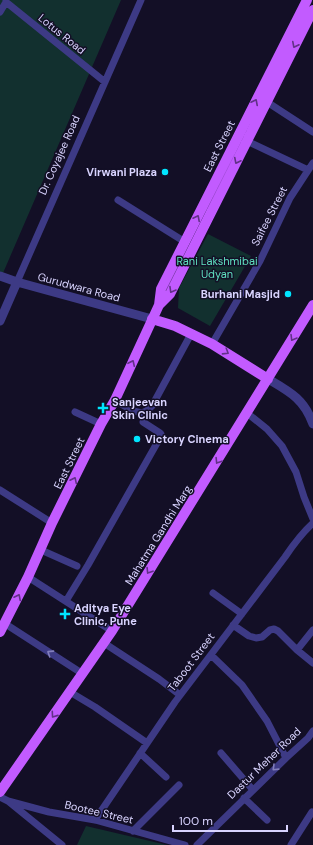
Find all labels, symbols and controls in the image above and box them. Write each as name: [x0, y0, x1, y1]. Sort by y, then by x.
street label: Lotus Road: [36, 11, 88, 57]
one-way arrow: [293, 41, 300, 48]
one-way arrow: [250, 99, 258, 106]
street label: Dr. Coyajee Road: [35, 113, 83, 197]
street label: East Street: [200, 118, 238, 174]
one-way arrow: [234, 157, 242, 164]
place label: Virwani Plaza: [86, 165, 157, 179]
marker: Virwani Plaza: [160, 167, 170, 177]
street label: Saifee Street: [248, 184, 290, 248]
one-way arrow: [192, 215, 199, 223]
park label: Rani Lakshmibai Udyan: [176, 254, 258, 281]
street label: Gurudwara Road: [36, 269, 122, 305]
one-way arrow: [169, 285, 176, 292]
place label: Burhani Masjid: [201, 287, 280, 301]
marker: Burhani Masjid: [283, 289, 293, 299]
one-way arrow: [290, 334, 297, 341]
one-way arrow: [221, 348, 228, 355]
one-way arrow: [127, 360, 135, 368]
place label: Sanjeevan Skin Clinic: [112, 395, 168, 422]
marker: Sanjeevan Skin Clinic: [97, 402, 109, 414]
place label: Victory Cinema: [145, 432, 229, 446]
marker: Victory Cinema: [132, 434, 142, 444]
street label: East Street: [50, 435, 88, 491]
one-way arrow: [215, 457, 222, 464]
one-way arrow: [69, 476, 77, 484]
street label: Mahatma Gandhi Marg: [122, 482, 194, 588]
one-way arrow: [147, 567, 154, 574]
one-way arrow: [13, 594, 21, 601]
place label: Aditya Eye Clinic, Pune: [74, 601, 137, 628]
marker: Aditya Eye Clinic, Pune: [59, 608, 71, 620]
street label: Taboot Street: [165, 630, 217, 694]
one-way arrow: [47, 650, 54, 658]
one-way arrow: [51, 711, 59, 718]
street label: Dastur Meher Road: [224, 724, 304, 802]
one-way arrow: [272, 763, 280, 771]
street label: Bootee Street: [63, 797, 135, 827]
scale bar: [173, 807, 287, 833]
text: 100 m: [179, 813, 213, 829]

